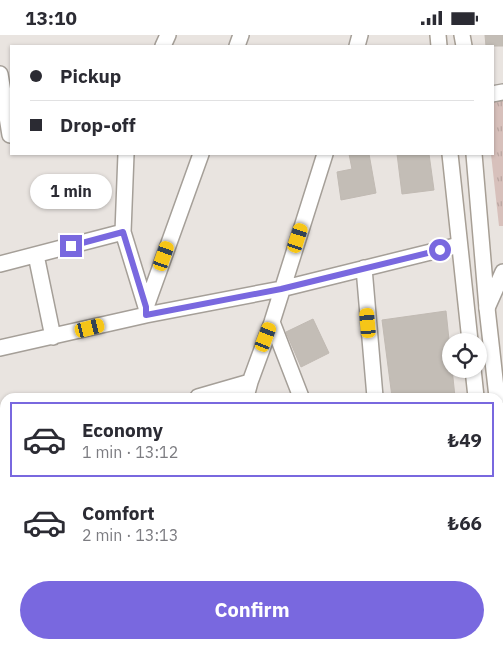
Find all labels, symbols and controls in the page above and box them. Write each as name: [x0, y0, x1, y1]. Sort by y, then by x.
text: 13:10: [25, 6, 77, 30]
text: Pickup: [60, 64, 121, 88]
text: Drop-off: [60, 113, 136, 137]
callout: 1 min: [30, 173, 112, 209]
text: 1 min: [50, 181, 92, 201]
car: [286, 221, 309, 255]
route end: [60, 235, 82, 257]
car: [152, 239, 175, 273]
route start: [429, 239, 451, 261]
car: [359, 307, 376, 339]
car: [73, 317, 106, 339]
car: [253, 320, 278, 354]
map controls: [442, 333, 487, 378]
button: locate: [442, 333, 487, 378]
icon: car: [22, 417, 67, 462]
text: Economy: [82, 418, 163, 442]
text: ₺49: [448, 428, 482, 452]
text: 1 min · 13:12: [82, 442, 178, 462]
icon: car: [22, 500, 67, 545]
text: Comfort: [82, 501, 155, 525]
text: ₺66: [448, 511, 482, 535]
text: 2 min · 13:13: [82, 525, 178, 545]
button: Confirm: [20, 581, 484, 639]

